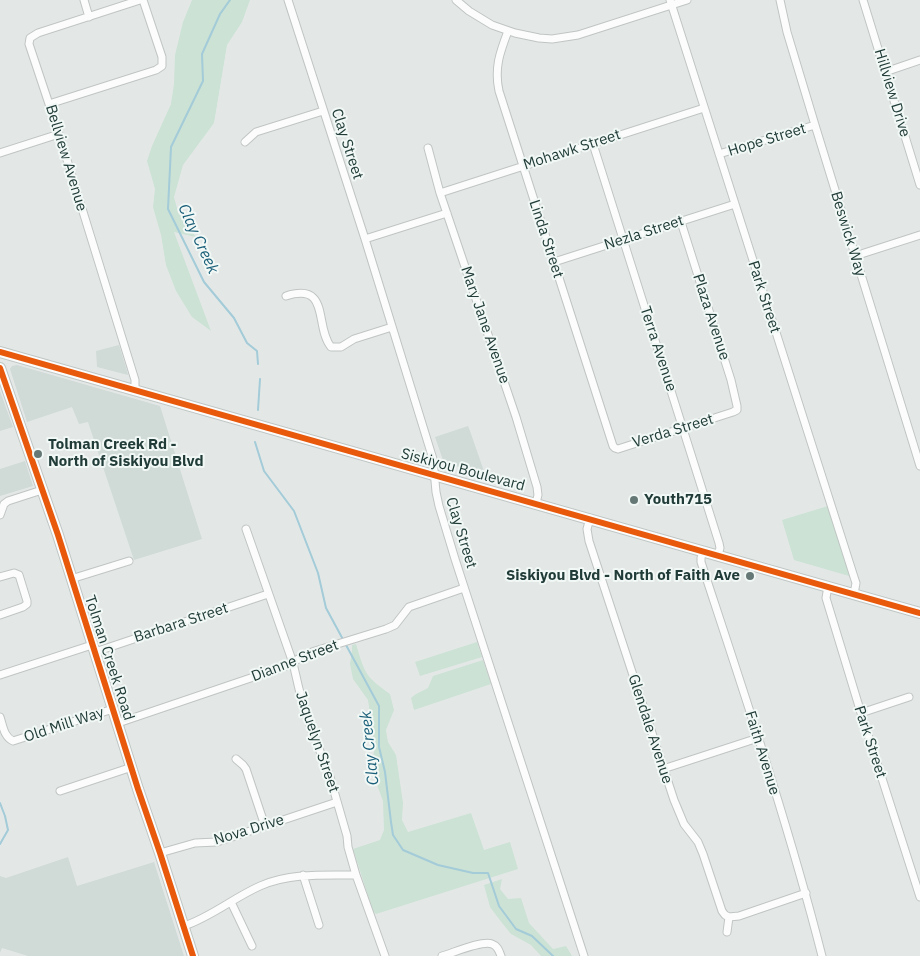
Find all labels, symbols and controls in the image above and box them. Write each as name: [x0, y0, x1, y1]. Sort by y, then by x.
street label: Hillview Drive: [870, 47, 914, 139]
street label: Bellview Avenue: [41, 103, 91, 213]
street label: Clay Street: [327, 106, 367, 182]
street label: Hope Street: [726, 120, 808, 160]
street label: Mohawk Street: [521, 126, 623, 174]
street label: Beswick Way: [827, 189, 869, 279]
street label: Linda Street: [525, 198, 567, 280]
water label: Clay Creek: [174, 201, 222, 277]
street label: Nezla Street: [602, 212, 686, 254]
street label: Park Street: [744, 259, 784, 335]
street label: Mary Jane Avenue: [456, 264, 514, 386]
street label: Plaza Avenue: [689, 272, 733, 362]
street label: Terra Avenue: [636, 304, 680, 394]
street label: Verda Street: [630, 410, 716, 452]
place label: Tolman Creek Rd - North of Siskiyou Blvd: [48, 436, 204, 471]
street label: Siskiyou Boulevard: [399, 445, 527, 495]
marker: Tolman Creek Rd - North of Siskiyou Blvd: [32, 448, 44, 460]
place label: Youth715: [644, 491, 712, 509]
marker: Youth715: [628, 494, 640, 506]
street label: Clay Street: [442, 495, 480, 571]
place label: Siskiyou Blvd - North of Faith Ave: [506, 567, 740, 585]
marker: Siskiyou Blvd - North of Faith Ave: [744, 570, 756, 582]
street label: Tolman Creek Road: [80, 593, 138, 723]
street label: Barbara Street: [132, 599, 230, 647]
street label: Dianne Street: [249, 636, 341, 686]
street label: Glendale Avenue: [624, 672, 676, 786]
street label: Jaquelyn Street: [291, 689, 343, 795]
street label: Old Mill Way: [22, 704, 106, 746]
street label: Park Street: [850, 704, 890, 780]
street label: Faith Avenue: [741, 709, 783, 797]
water label: Clay Creek: [357, 710, 383, 786]
street label: Nova Drive: [212, 811, 286, 849]

